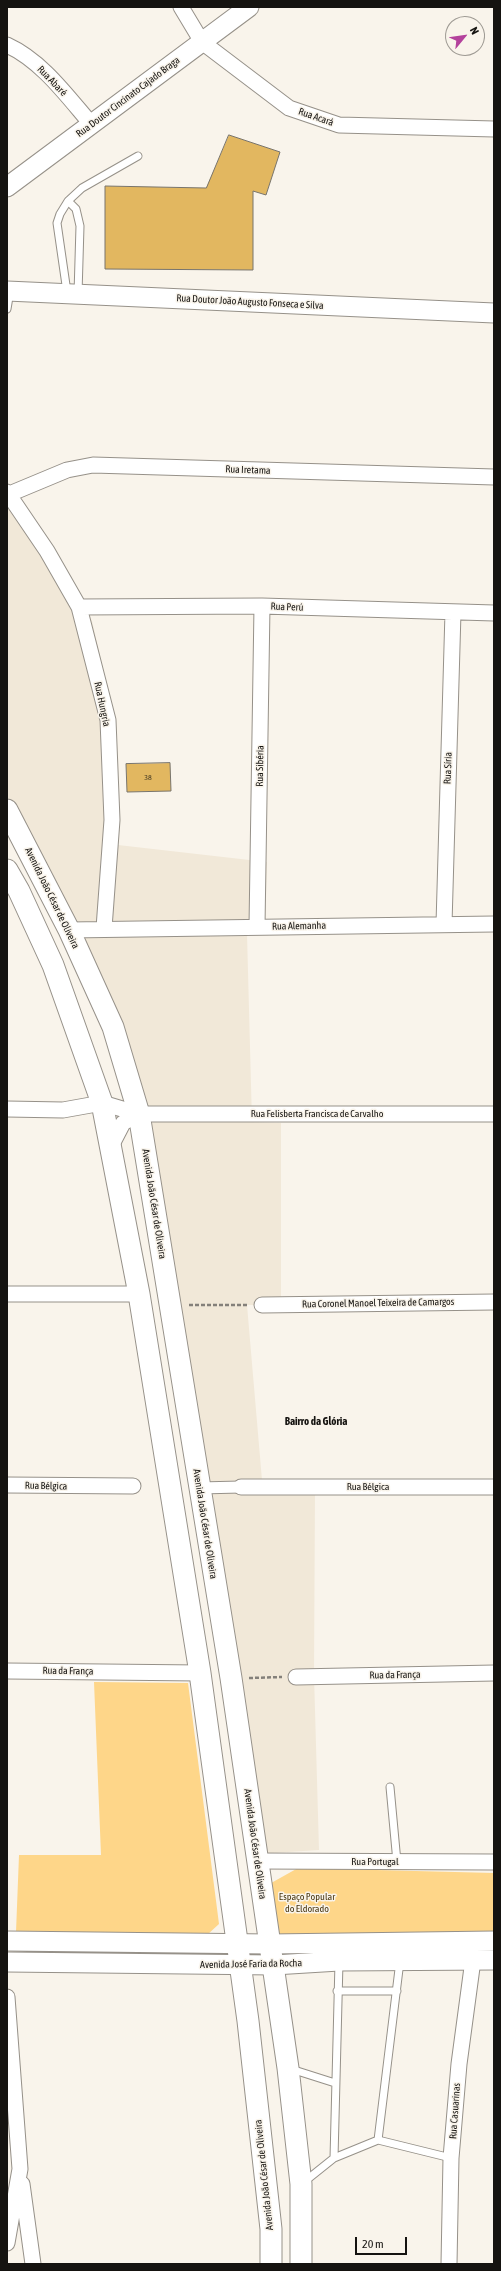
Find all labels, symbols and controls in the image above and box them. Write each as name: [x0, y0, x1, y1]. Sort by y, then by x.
north arrow: [445, 16, 485, 56]
text: N: [468, 25, 481, 36]
street label: Rua Doutor Cincinato Cajado Braga: [74, 54, 182, 140]
street label: Rua Abaré: [35, 63, 69, 99]
street label: Rua Acará: [297, 105, 335, 129]
street label: Rua Doutor João Augusto Fonseca e Silva: [176, 292, 324, 312]
street label: Rua Iretama: [225, 463, 271, 477]
street label: Rua Perú: [270, 600, 304, 614]
street label: Rua Hungria: [91, 680, 113, 728]
street label: Rua Sibéria: [254, 745, 266, 787]
street label: Rua Síria: [441, 752, 455, 784]
house number: 38: [144, 772, 152, 782]
street label: Avenida João César de Oliveira: [22, 845, 82, 951]
street label: Rua Alemanha: [272, 920, 326, 932]
street label: Rua Felisberta Francisca de Carvalho: [251, 1108, 383, 1120]
street label: Avenida João César de Oliveira: [139, 1148, 169, 1260]
street label: Rua Coronel Manoel Teixeira de Camargos: [302, 1296, 454, 1310]
district label: Bairro da Glória: [285, 1415, 347, 1429]
street label: Avenida João César de Oliveira: [190, 1468, 220, 1580]
street label: Rua Bélgica: [25, 1480, 67, 1492]
street label: Rua Bélgica: [347, 1481, 389, 1493]
street label: Rua da França: [42, 1665, 94, 1677]
street label: Rua da França: [369, 1669, 421, 1681]
street label: Avenida João César de Oliveira: [241, 1788, 269, 1900]
street label: Rua Portugal: [351, 1856, 399, 1868]
park label: Espaço Popular do Eldorado: [279, 1891, 335, 1914]
street label: Avenida José Faria da Rocha: [200, 1957, 302, 1971]
street label: Rua Casuarinas: [447, 2083, 463, 2139]
street label: Avenida João César de Oliveira: [252, 2119, 276, 2231]
scale bar: [357, 2229, 409, 2255]
text: 20 m: [362, 2237, 384, 2251]

